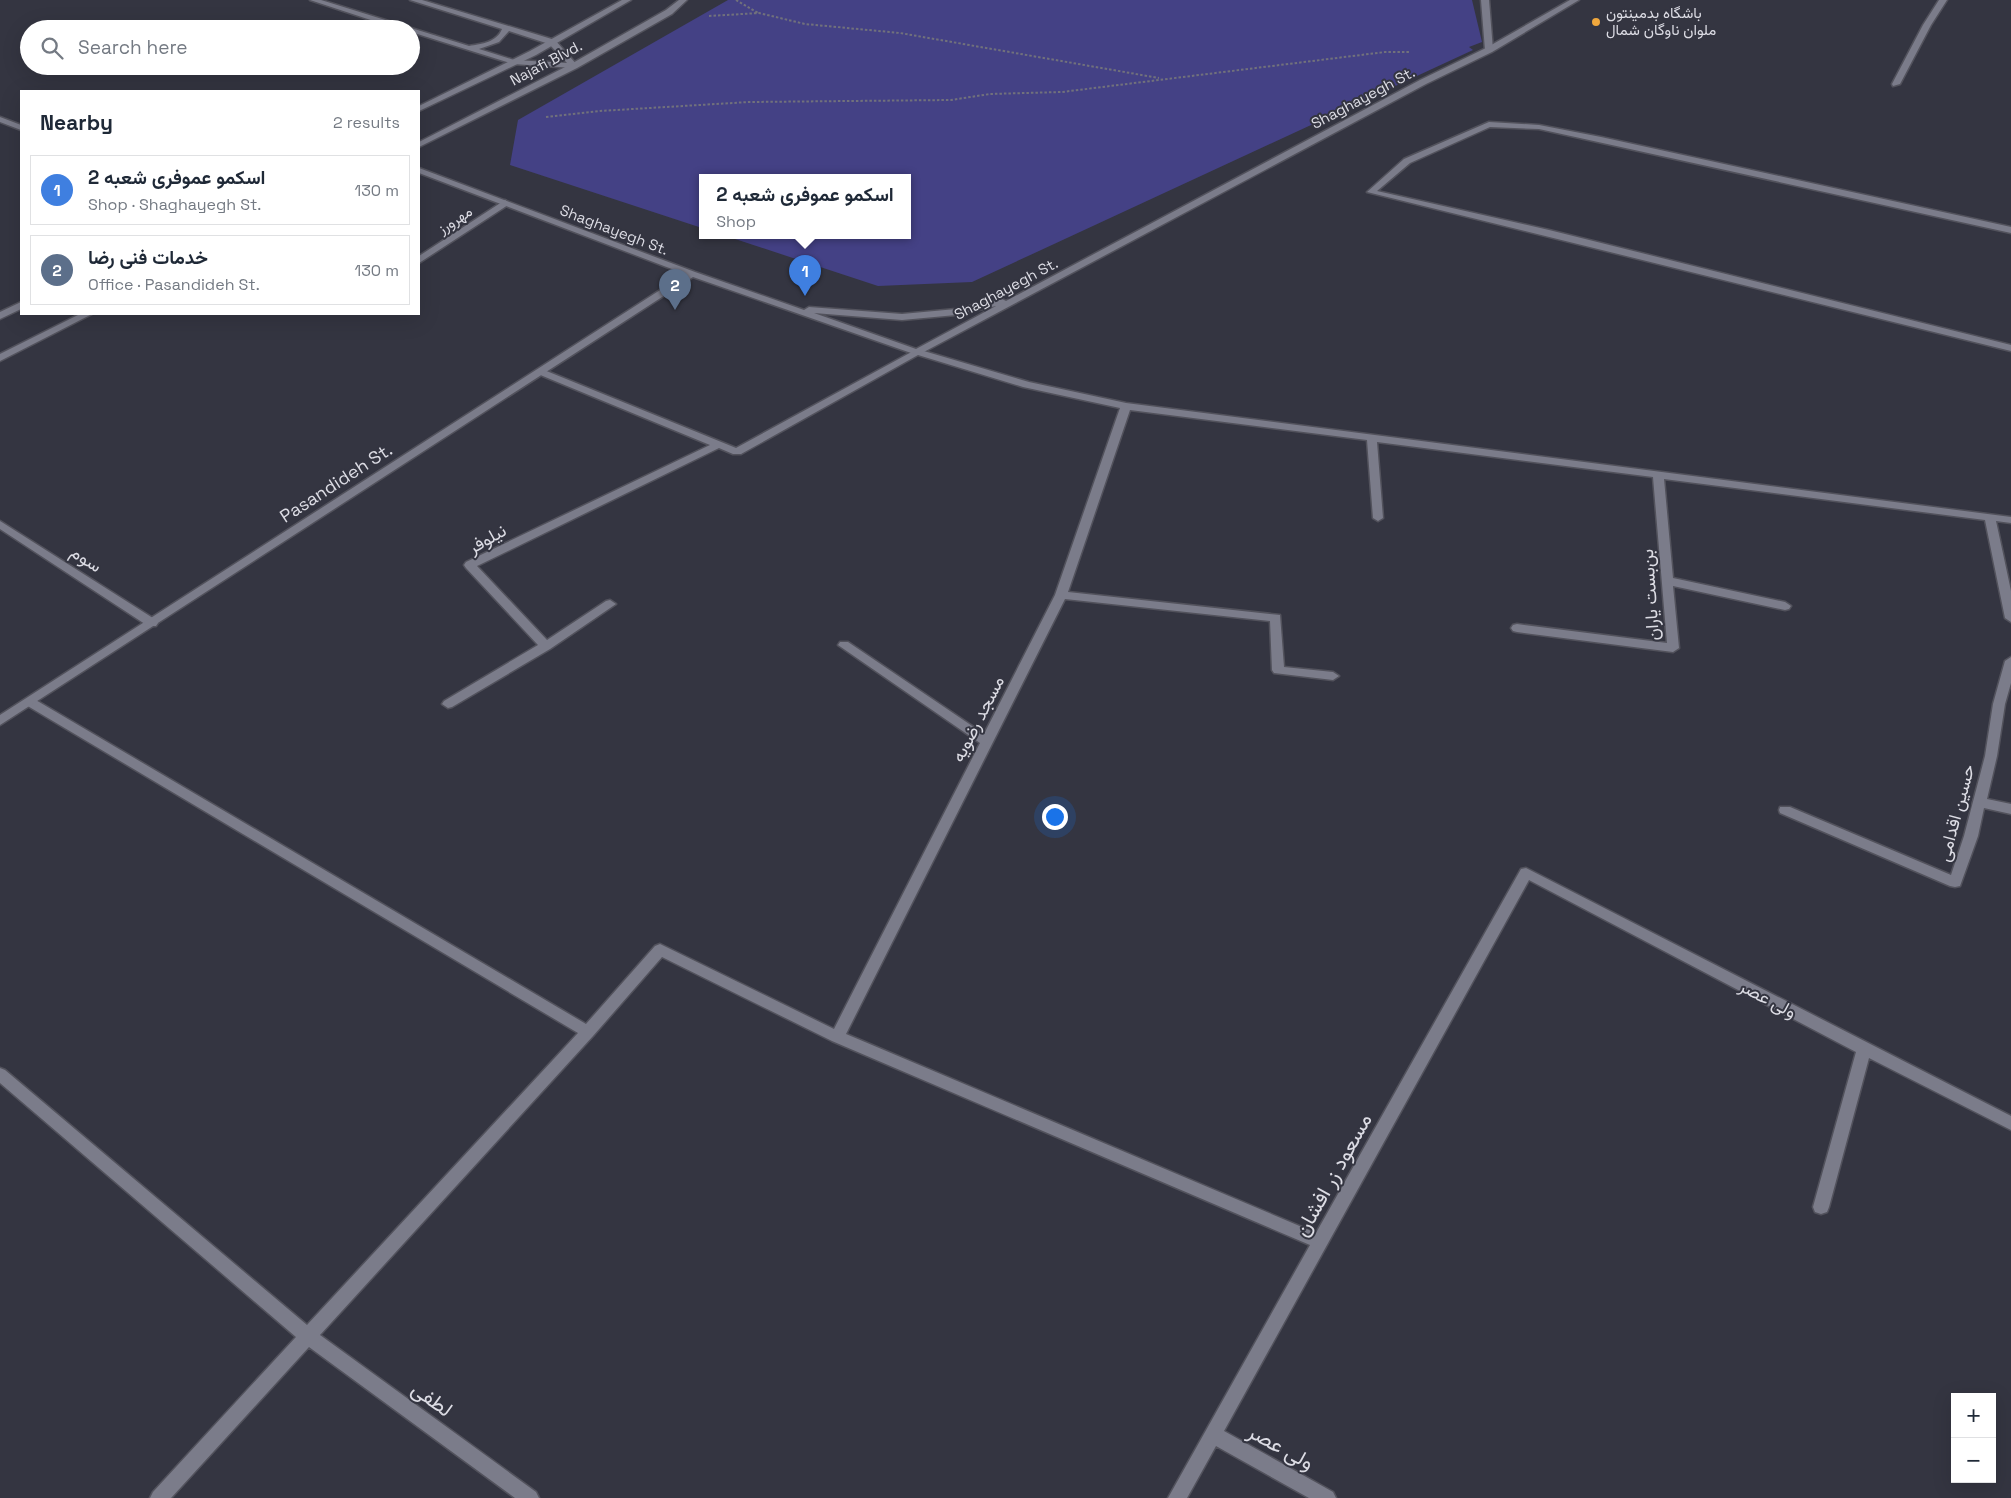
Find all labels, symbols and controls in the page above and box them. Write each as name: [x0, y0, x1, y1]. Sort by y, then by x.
place label: باشگاه بدمینتون ملوان ناوگان شمال: [1606, 3, 1716, 39]
marker: باشگاه بدمینتون ملوان ناوگان شمال: [1590, 16, 1602, 28]
search box: [20, 20, 420, 75]
icon: search: [38, 34, 66, 62]
text: Search here: [78, 35, 188, 60]
street label: Najafi Blvd.: [506, 36, 585, 90]
street label: Shaghayegh St.: [1308, 62, 1418, 133]
text: Nearby: [40, 109, 113, 136]
text: 2 results: [333, 112, 400, 133]
text: اسکمو عموفری شعبه 2: [88, 165, 265, 190]
popup: [699, 174, 911, 239]
text: 1: [53, 180, 61, 201]
text: 130 m: [355, 180, 399, 201]
text: اسکمو عموفری شعبه 2: [716, 182, 894, 207]
text: Shop · Shaghayegh St.: [88, 194, 261, 215]
street label: Shaghayegh St.: [557, 200, 671, 259]
street label: مهرورز: [433, 201, 476, 238]
text: Shop: [716, 211, 756, 232]
text: خدمات فنی رضا: [88, 245, 208, 270]
street label: Shaghayegh St.: [951, 253, 1061, 324]
pin: 1: [789, 255, 821, 296]
text: 2: [52, 260, 62, 281]
text: 130 m: [355, 260, 399, 281]
pin: 2: [659, 269, 691, 310]
text: Office · Pasandideh St.: [88, 274, 260, 295]
street label: Pasandideh St.: [275, 438, 396, 527]
street label: نیلوفر: [463, 518, 510, 559]
street label: سوم: [66, 540, 106, 578]
street label: بن‌بست یاران: [1635, 548, 1664, 642]
street label: مسجد رضویه: [946, 672, 1009, 766]
street label: حسین اقدامی: [1931, 762, 1980, 864]
your location: [1042, 804, 1068, 830]
street label: ولی عصر: [1735, 974, 1801, 1023]
street label: مسعود زر افشان: [1288, 1108, 1378, 1241]
street label: لطفی: [406, 1375, 458, 1423]
map controls: [1951, 1393, 1996, 1483]
button: +: [1951, 1393, 1996, 1438]
street label: ولی عصر: [1243, 1417, 1319, 1476]
button: −: [1951, 1438, 1996, 1483]

